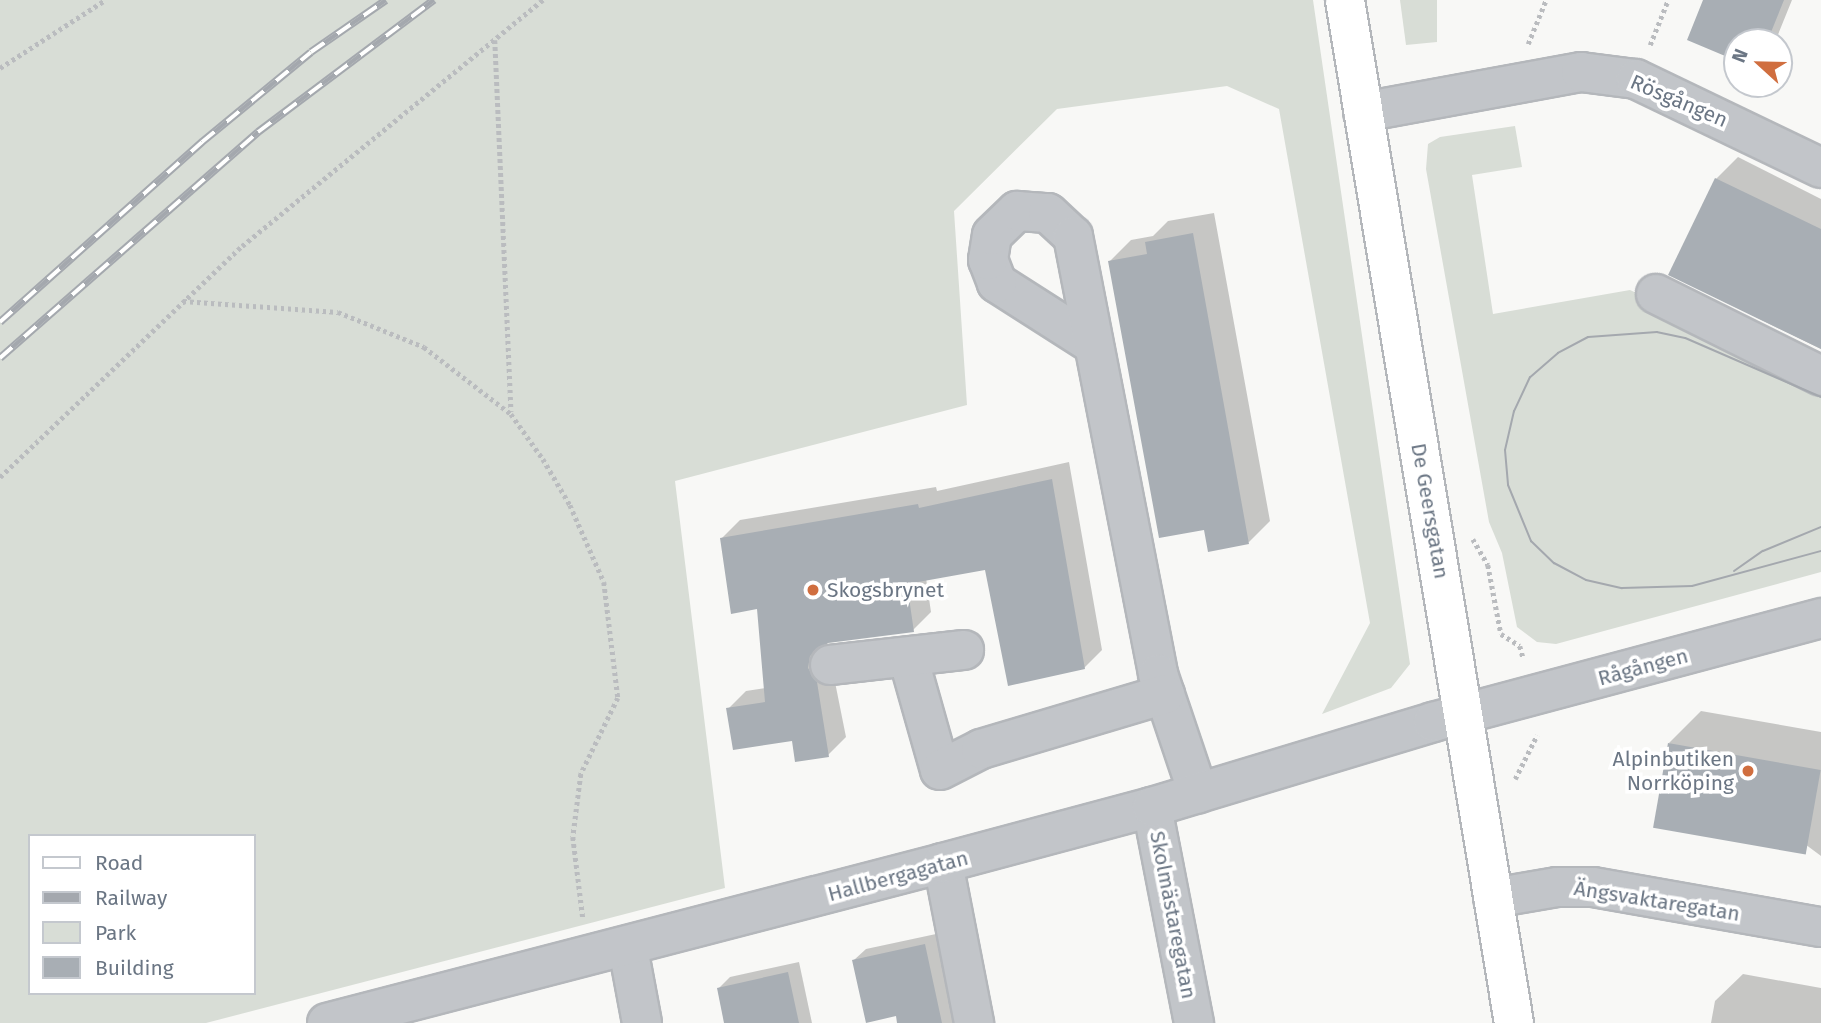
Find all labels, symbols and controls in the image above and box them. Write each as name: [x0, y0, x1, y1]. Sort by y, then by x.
north arrow: [1723, 28, 1793, 98]
text: N: [1727, 46, 1753, 66]
street label: Rösgången: [1627, 69, 1731, 133]
street label: De Geersgatan: [1406, 441, 1454, 581]
place label: Skogsbrynet: [827, 577, 944, 603]
marker: Skogsbrynet: [805, 582, 821, 598]
street label: Rågången: [1595, 643, 1691, 691]
place label: Alpinbutiken Norrköping: [1613, 746, 1734, 796]
marker: Alpinbutiken Norrköping: [1740, 763, 1756, 779]
street label: Skolmästaregatan: [1144, 829, 1202, 1001]
legend: [28, 834, 256, 995]
street label: Hallbergagatan: [825, 845, 971, 907]
text: Road: [95, 850, 143, 876]
street label: Ängsvaktaregatan: [1572, 875, 1742, 927]
text: Railway: [95, 885, 167, 911]
text: Park: [95, 920, 136, 946]
text: Building: [95, 955, 174, 981]

